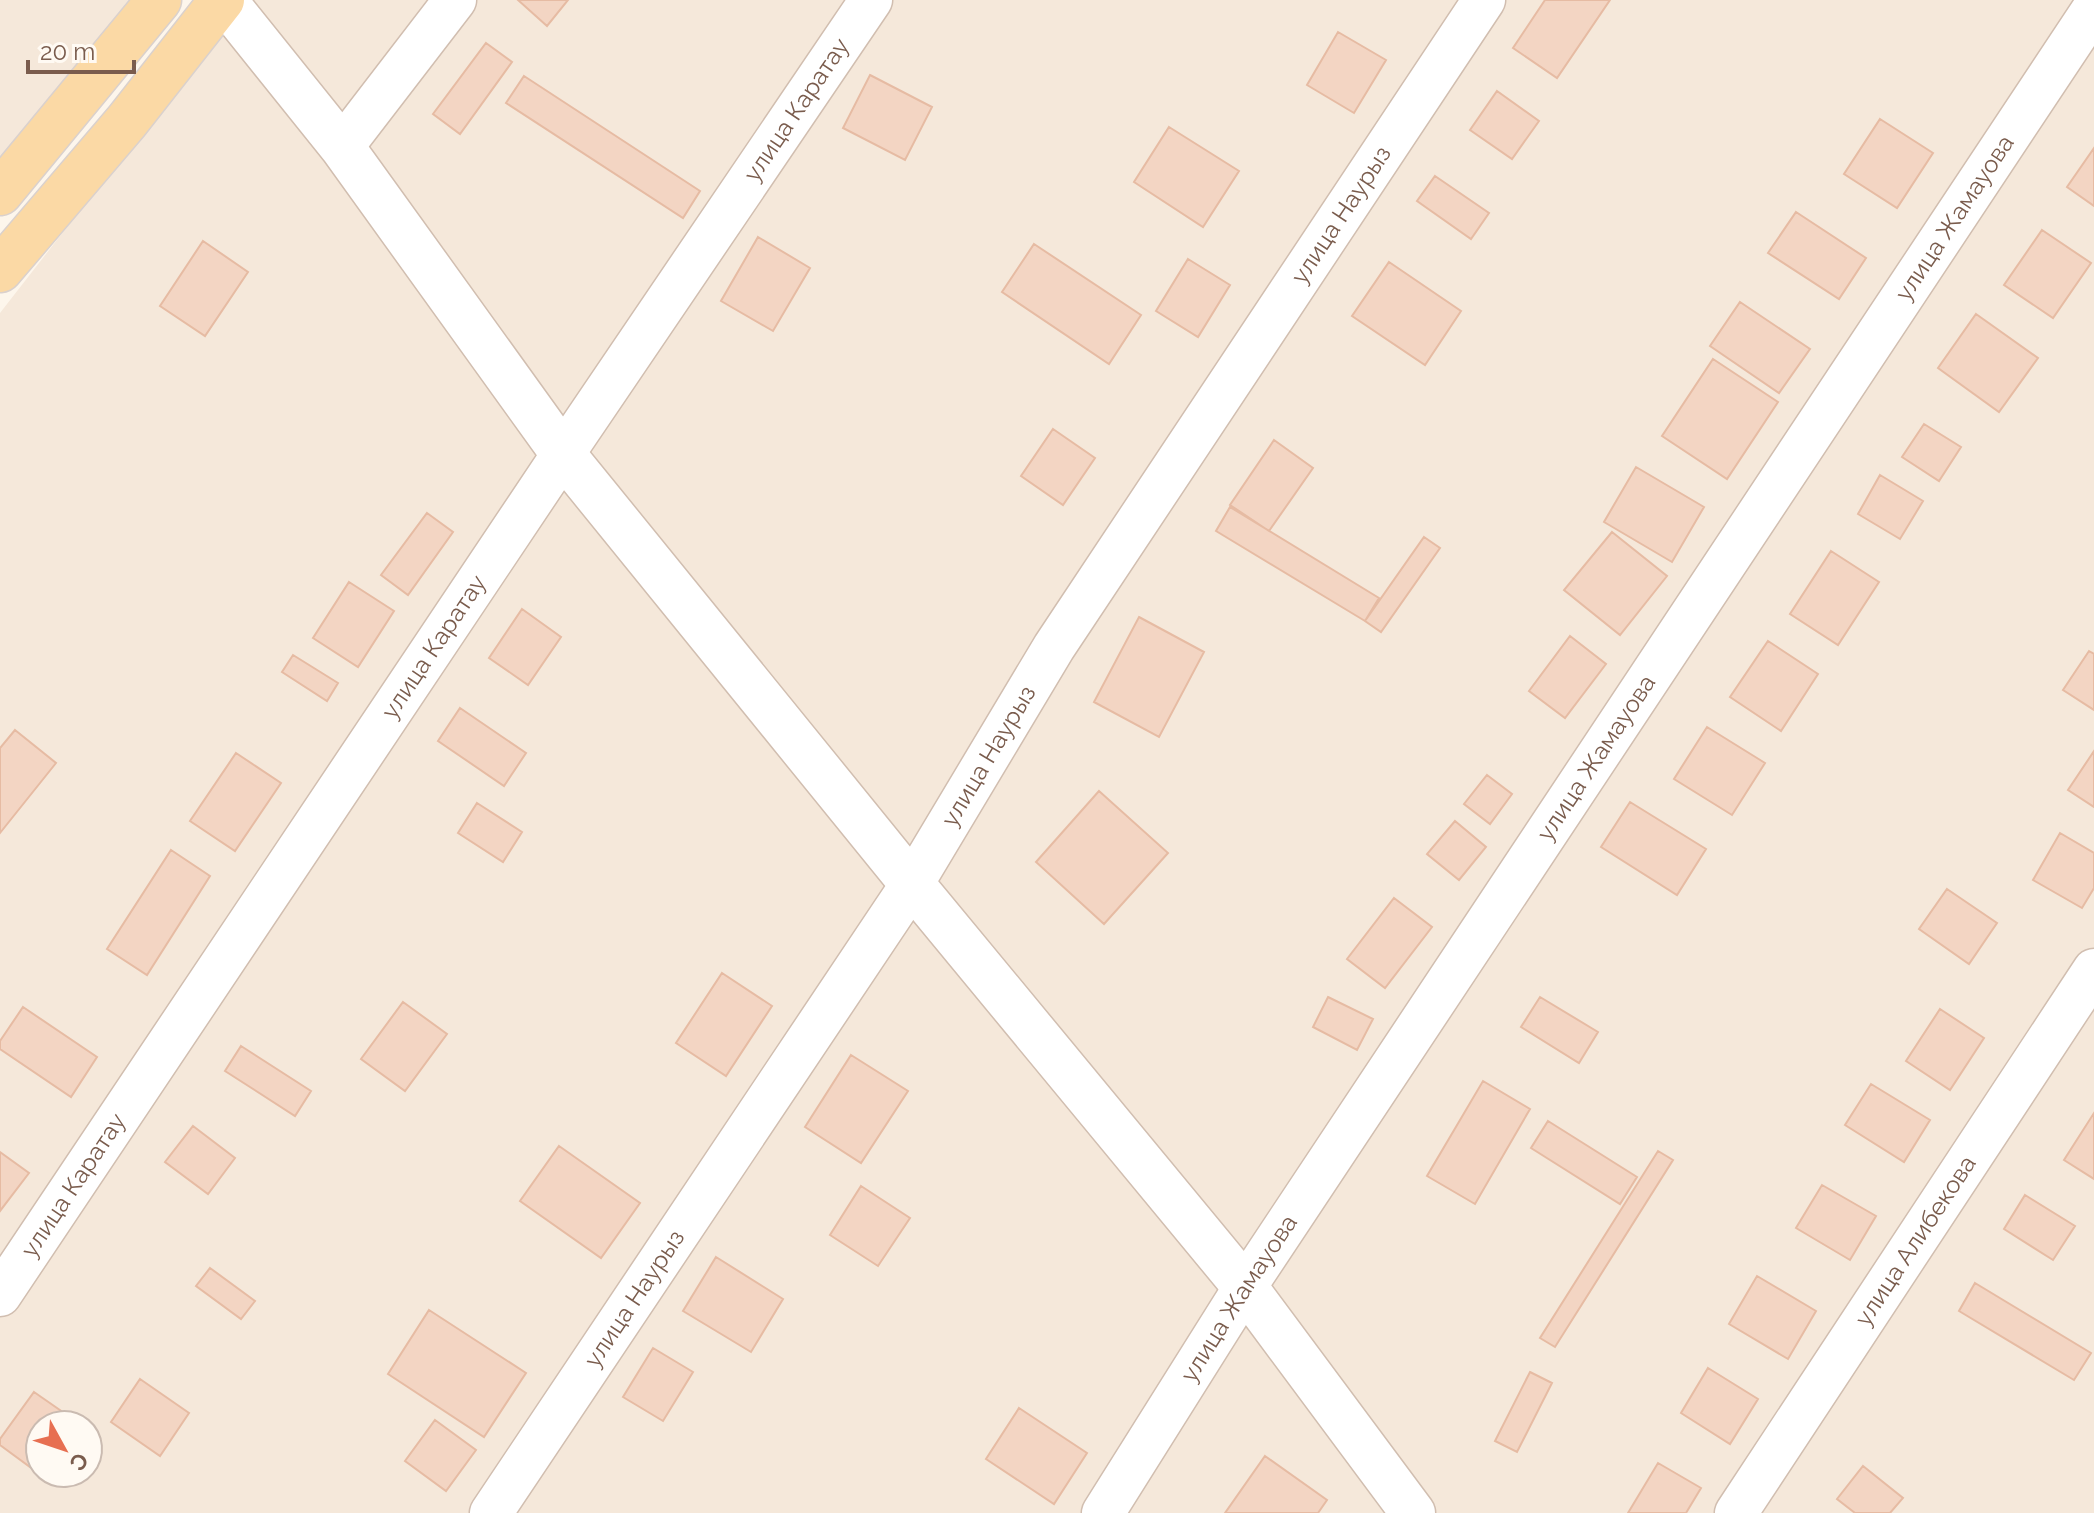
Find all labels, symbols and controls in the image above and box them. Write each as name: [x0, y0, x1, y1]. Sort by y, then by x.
scale bar: [28, 24, 134, 74]
street label: улица Каратау: [737, 32, 855, 187]
text: 20 m: [40, 37, 95, 66]
street label: улица Жамауова: [1889, 129, 2020, 306]
street label: улица Наурыз: [1285, 140, 1397, 289]
street label: улица Каратау: [375, 569, 492, 724]
street label: улица Жамауова: [1530, 669, 1661, 846]
street label: улица Наурыз: [935, 680, 1042, 832]
street label: улица Каратау: [14, 1108, 132, 1263]
street label: улица Алибекова: [1848, 1150, 1982, 1331]
street label: улица Жамауова: [1174, 1209, 1303, 1387]
street label: улица Наурыз: [578, 1224, 691, 1373]
north arrow: [24, 1409, 104, 1489]
text: С: [65, 1448, 94, 1476]

